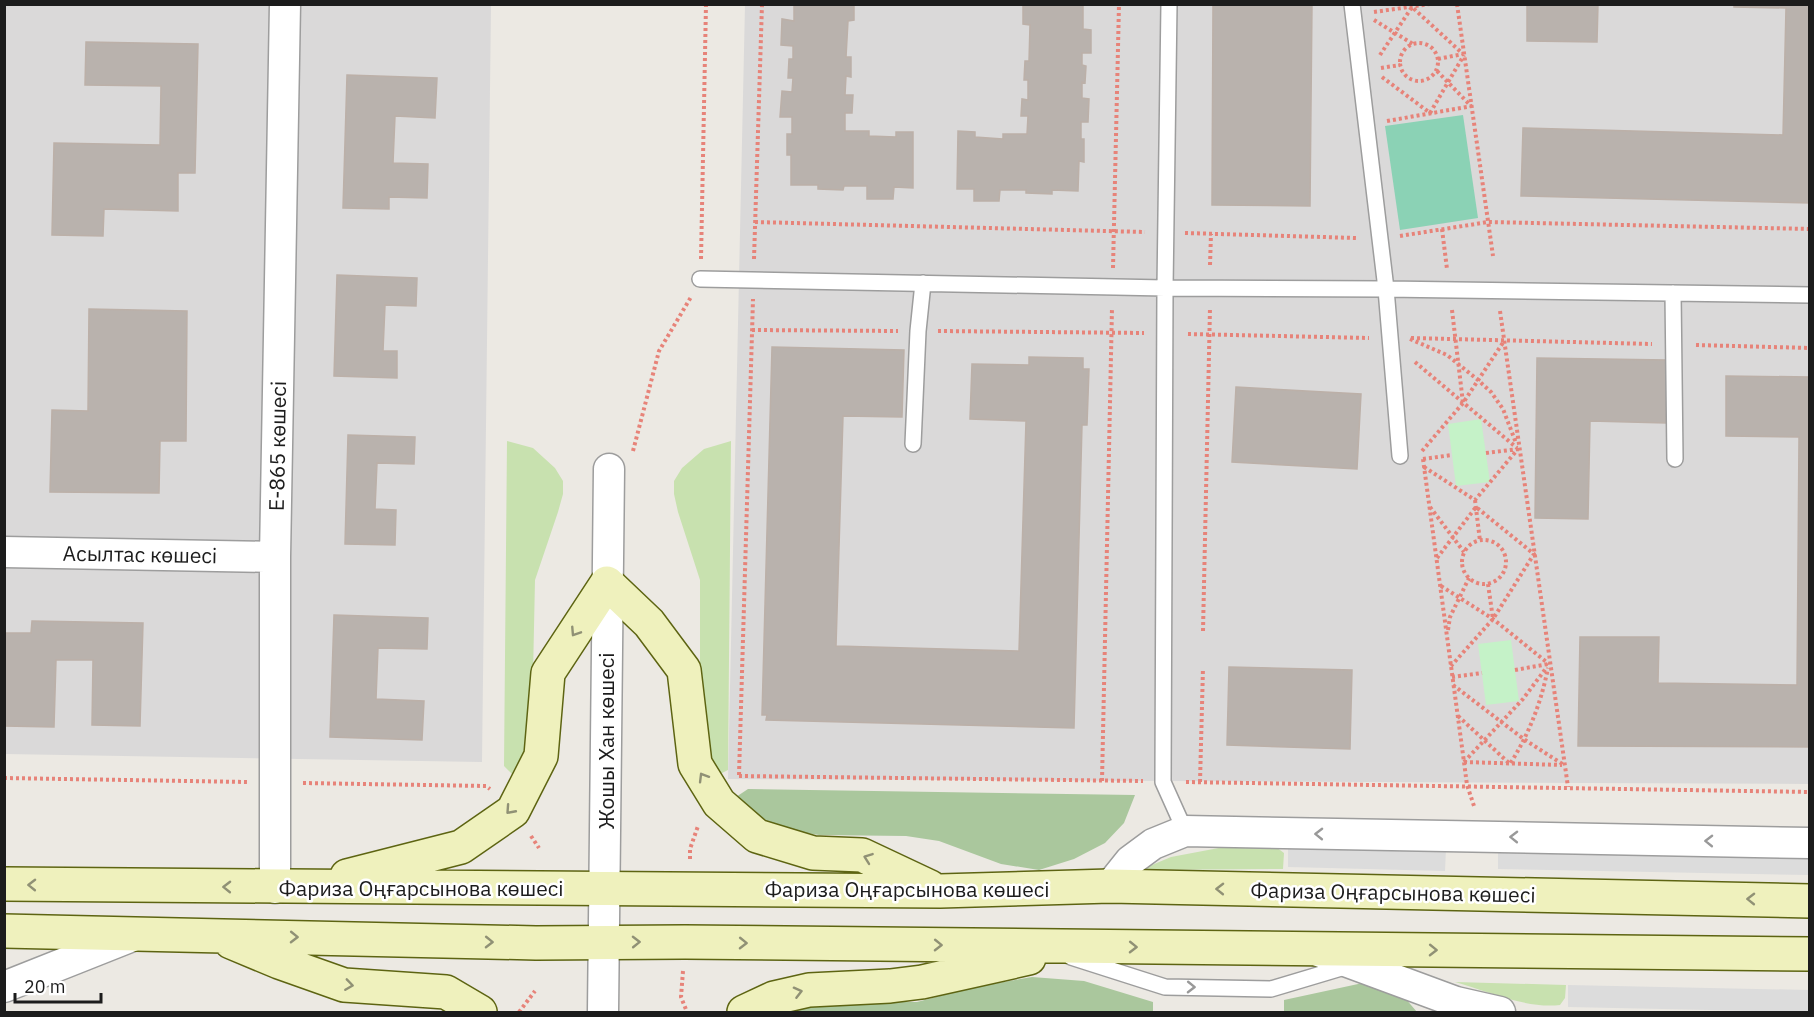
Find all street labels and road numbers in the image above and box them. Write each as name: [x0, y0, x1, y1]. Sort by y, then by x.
street label: Е-865 көшесі: [262, 381, 292, 511]
street label: Асылтас көшесі: [62, 539, 218, 569]
street label: Жошы Хан көшесі: [592, 653, 620, 829]
street label: Фариза Оңғарсынова көшесі: [278, 874, 564, 902]
street label: Фариза Оңғарсынова көшесі: [764, 875, 1050, 903]
street label: Фариза Оңғарсынова көшесі: [1250, 876, 1536, 908]

